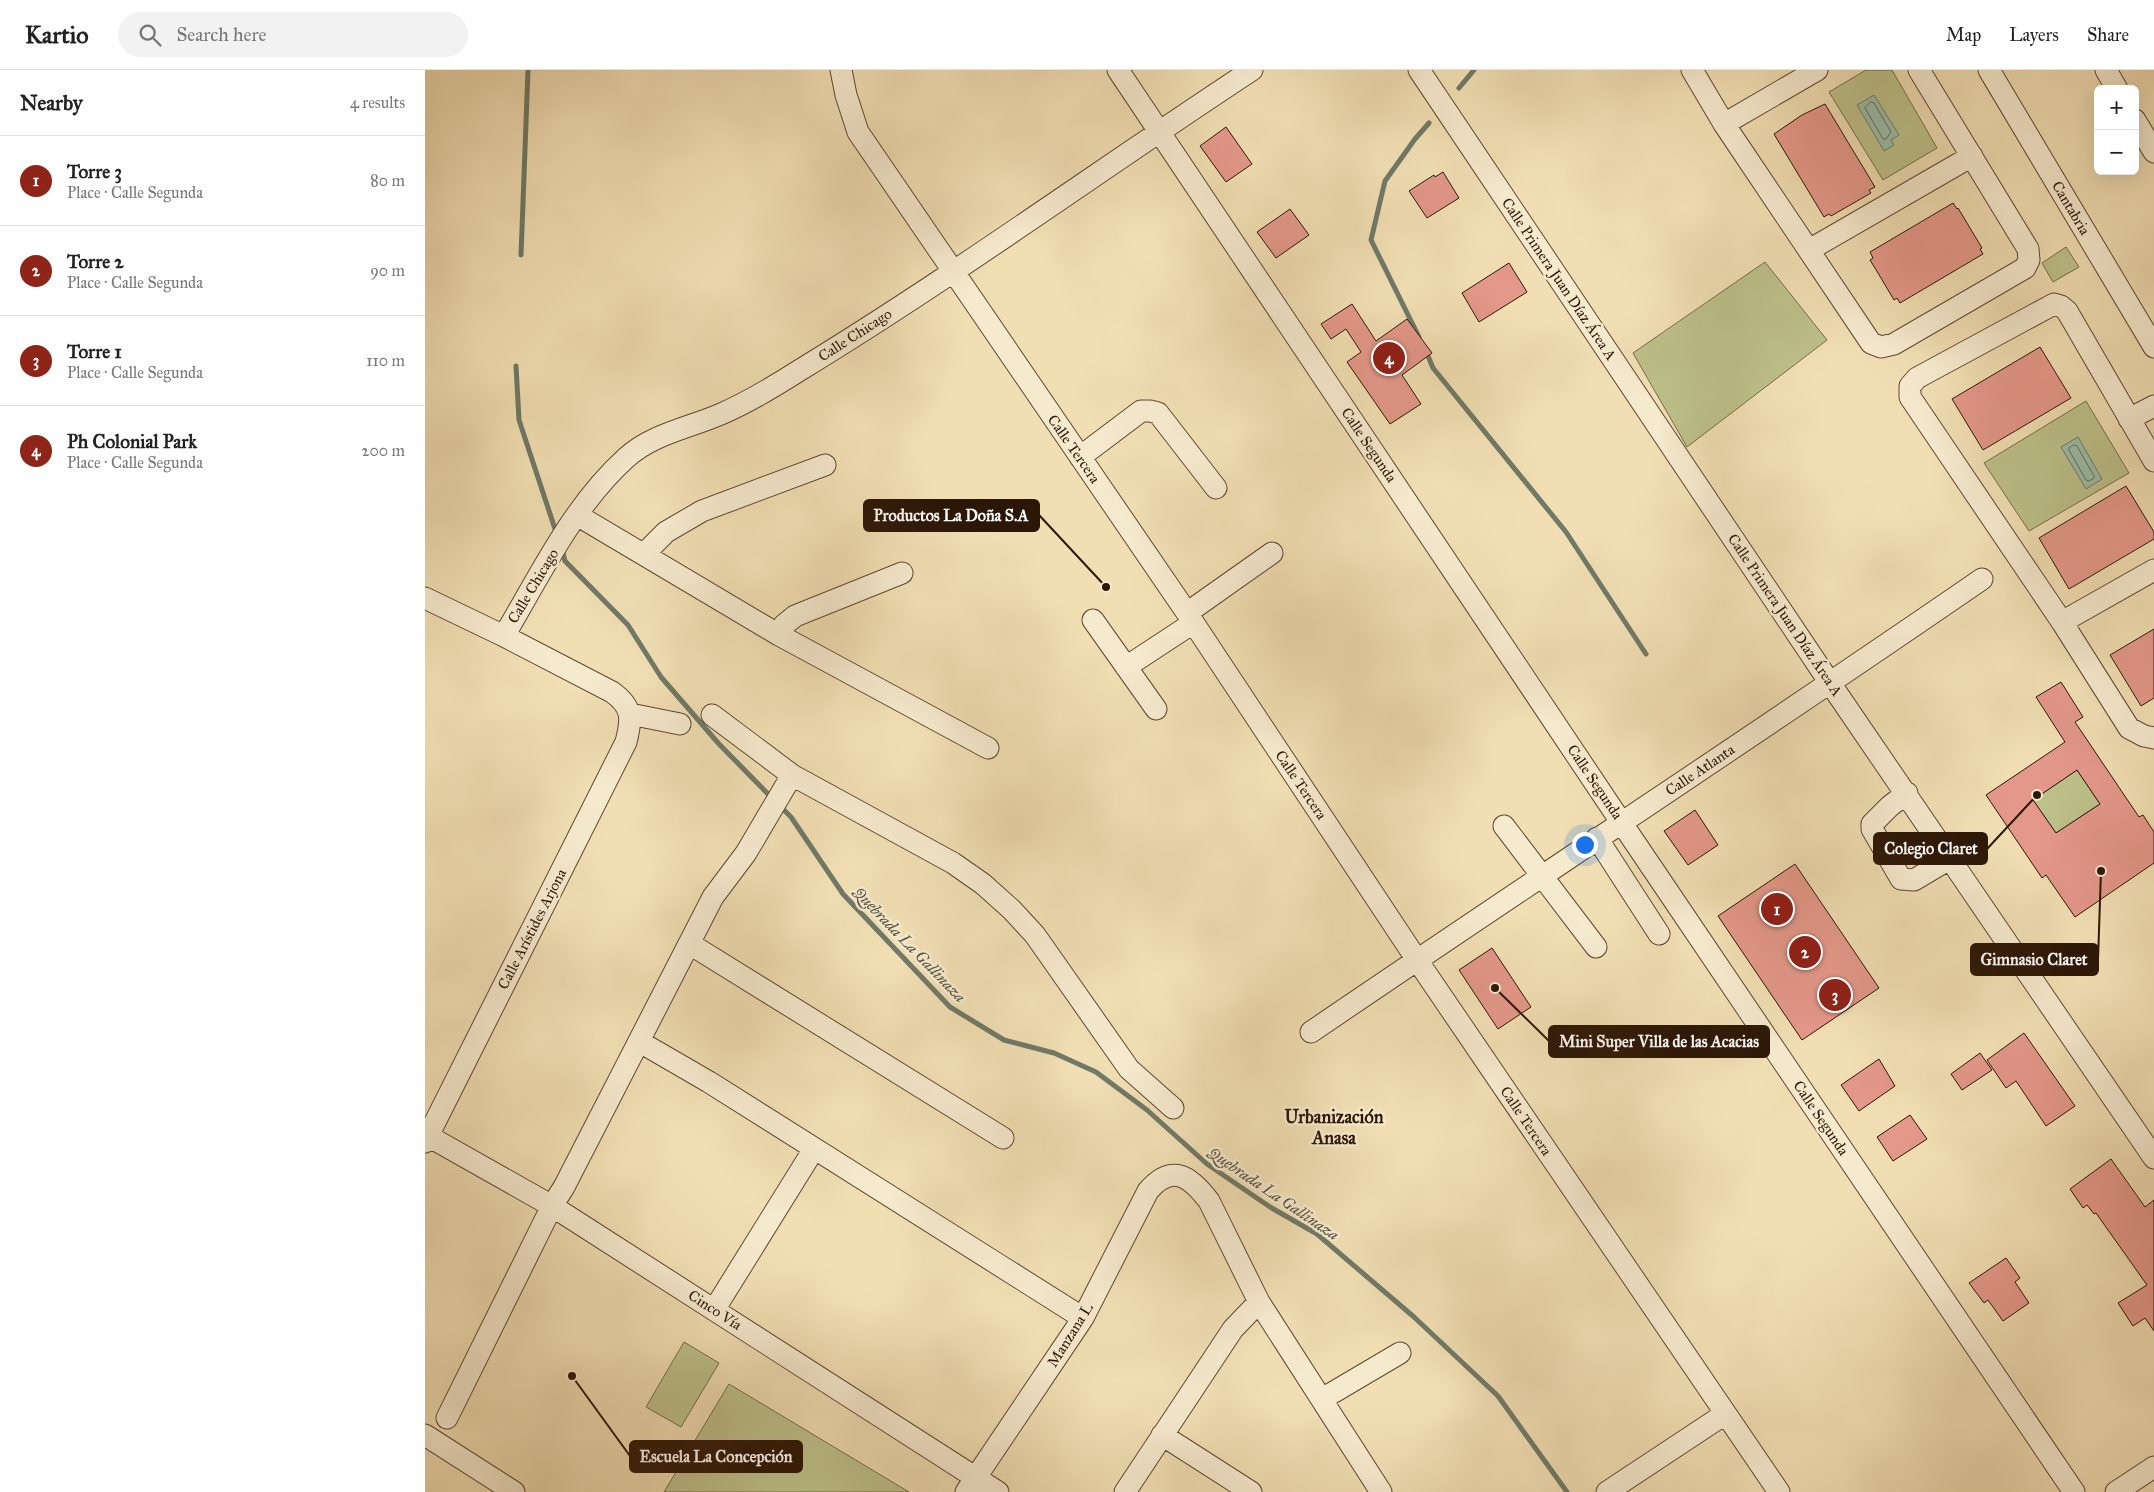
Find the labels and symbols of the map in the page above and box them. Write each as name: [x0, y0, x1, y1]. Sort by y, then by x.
street label: Cantabria: [2048, 178, 2094, 239]
street label: Calle Primera Juan Díaz Área A: [1497, 194, 1621, 364]
street label: Calle Chicago: [815, 304, 895, 365]
pin: 4: [1373, 339, 1405, 377]
street label: Calle Segunda: [1337, 404, 1401, 486]
street label: Calle Tercera: [1044, 411, 1105, 487]
callout: Productos La Doña S.A: [864, 500, 1039, 531]
text: Productos La Doña S.A: [874, 506, 1029, 525]
street label: Calle Primera Juan Díaz Área A: [1723, 530, 1847, 700]
street label: Calle Chicago: [504, 545, 563, 627]
street label: Calle Atlanta: [1662, 740, 1739, 800]
street label: Calle Segunda: [1563, 741, 1627, 823]
street label: Calle Tercera: [1271, 747, 1331, 824]
your location: [1572, 832, 1598, 858]
callout: Colegio Claret: [1874, 833, 1987, 864]
text: Colegio Claret: [1884, 839, 1978, 859]
street label: Calle Arístides Arjona: [494, 865, 570, 992]
water label: Quebrada La Gallinaza: [849, 882, 970, 1006]
pin: 1: [1761, 890, 1793, 928]
pin: 2: [1789, 933, 1821, 971]
callout: Gimnasio Claret: [1971, 944, 2098, 975]
text: Gimnasio Claret: [1981, 950, 2088, 969]
pin: 3: [1819, 976, 1851, 1014]
callout: Mini Super Villa de las Acacias: [1549, 1026, 1769, 1057]
text: Mini Super Villa de las Acacias: [1559, 1032, 1759, 1052]
street label: Calle Segunda: [1789, 1077, 1853, 1159]
street label: Calle Tercera: [1496, 1083, 1556, 1160]
district label: Urbanización Anasa: [1285, 1106, 1384, 1149]
water label: Quebrada La Gallinaza: [1204, 1142, 1343, 1244]
street label: Cinco Vía: [685, 1286, 746, 1334]
street label: Manzana L: [1043, 1300, 1097, 1370]
callout: Escuela La Concepción: [630, 1441, 802, 1472]
text: Escuela La Concepción: [640, 1447, 793, 1467]

